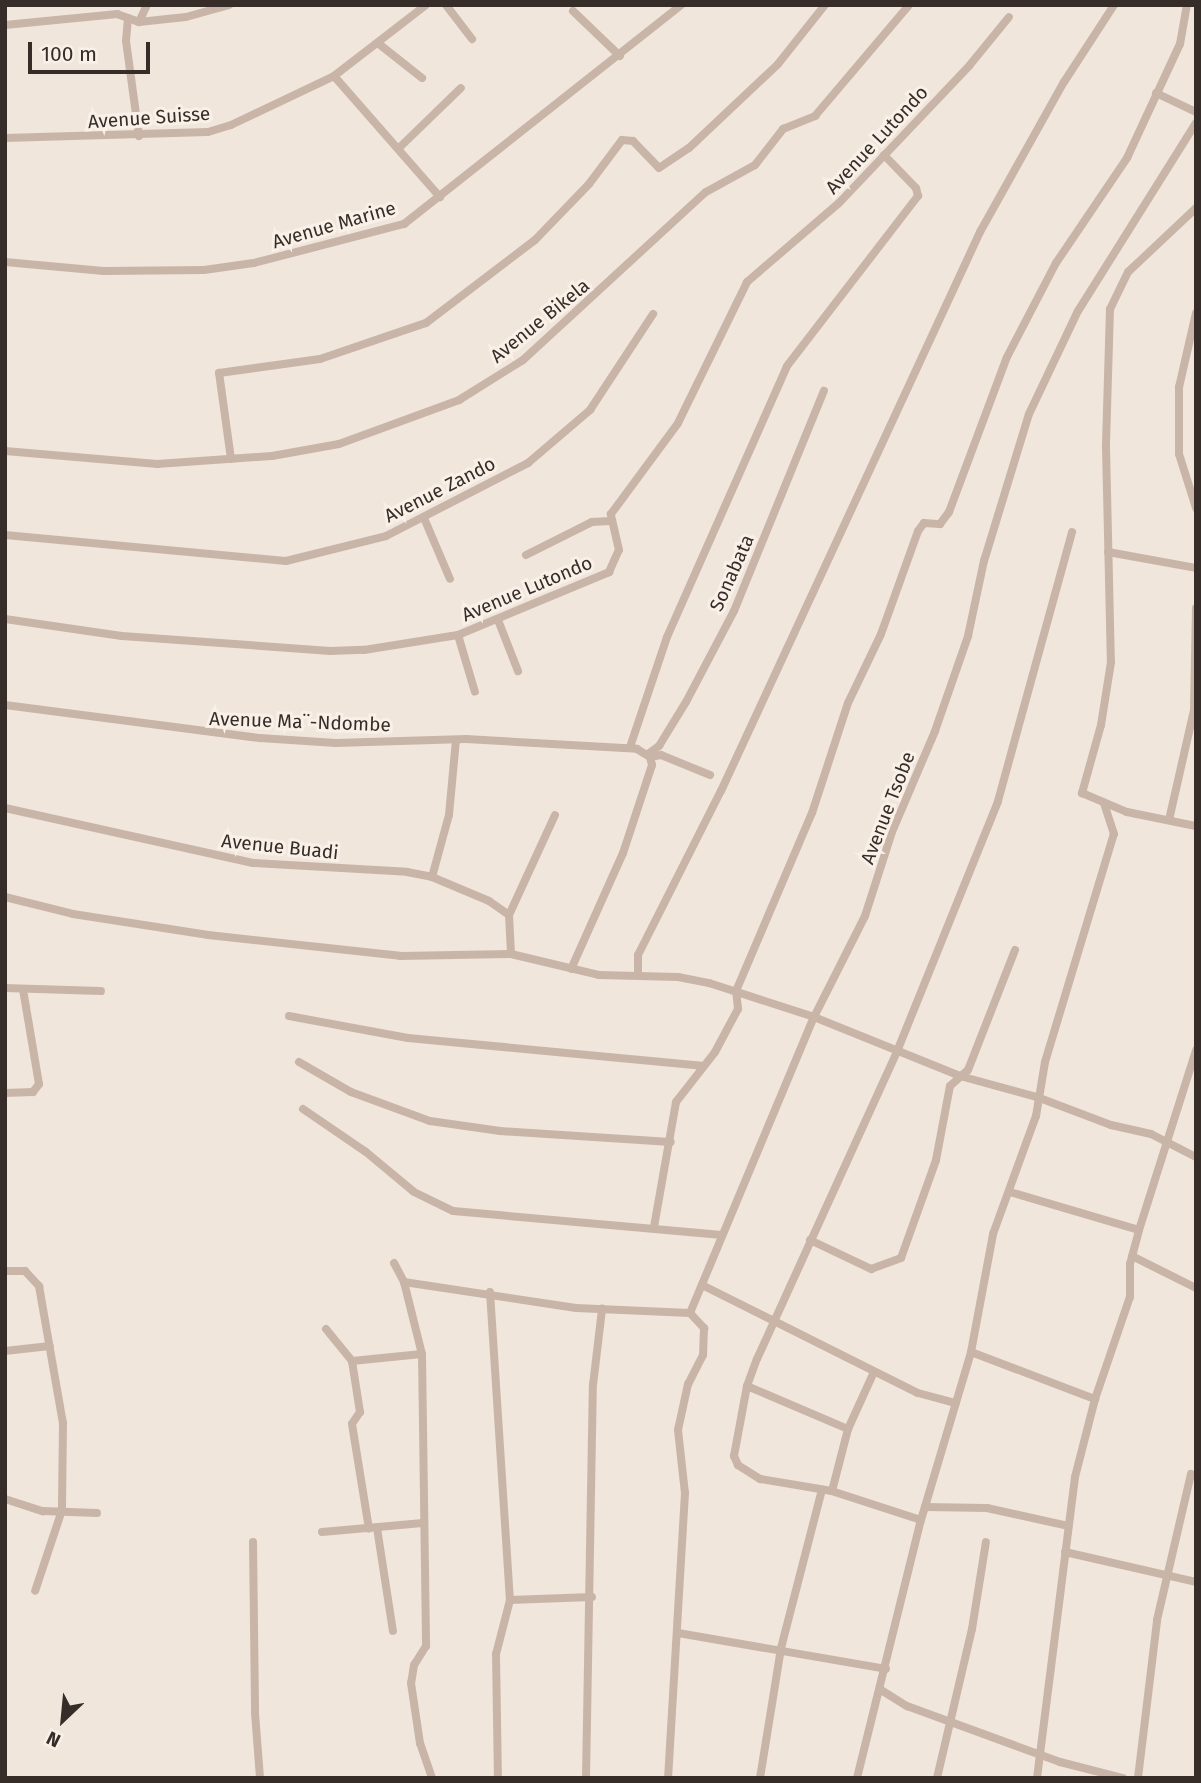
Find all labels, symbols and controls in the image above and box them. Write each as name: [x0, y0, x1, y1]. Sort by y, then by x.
scale bar: [32, 28, 154, 72]
text: 100 m: [41, 41, 97, 67]
street label: Avenue Lutondo: [821, 81, 933, 199]
street label: Avenue Suisse: [87, 102, 211, 134]
street label: Avenue Marine: [270, 196, 398, 254]
street label: Avenue Bikela: [486, 274, 594, 368]
street label: Avenue Zando: [381, 452, 499, 528]
street label: Sonabata: [705, 531, 759, 615]
street label: Avenue Lutondo: [458, 551, 596, 627]
street label: Avenue Ma¨-Ndombe: [209, 707, 391, 737]
street label: Avenue Tsobe: [856, 749, 920, 867]
street label: Avenue Buadi: [220, 830, 340, 864]
north arrow: [28, 1685, 98, 1755]
text: N: [43, 1726, 64, 1752]

